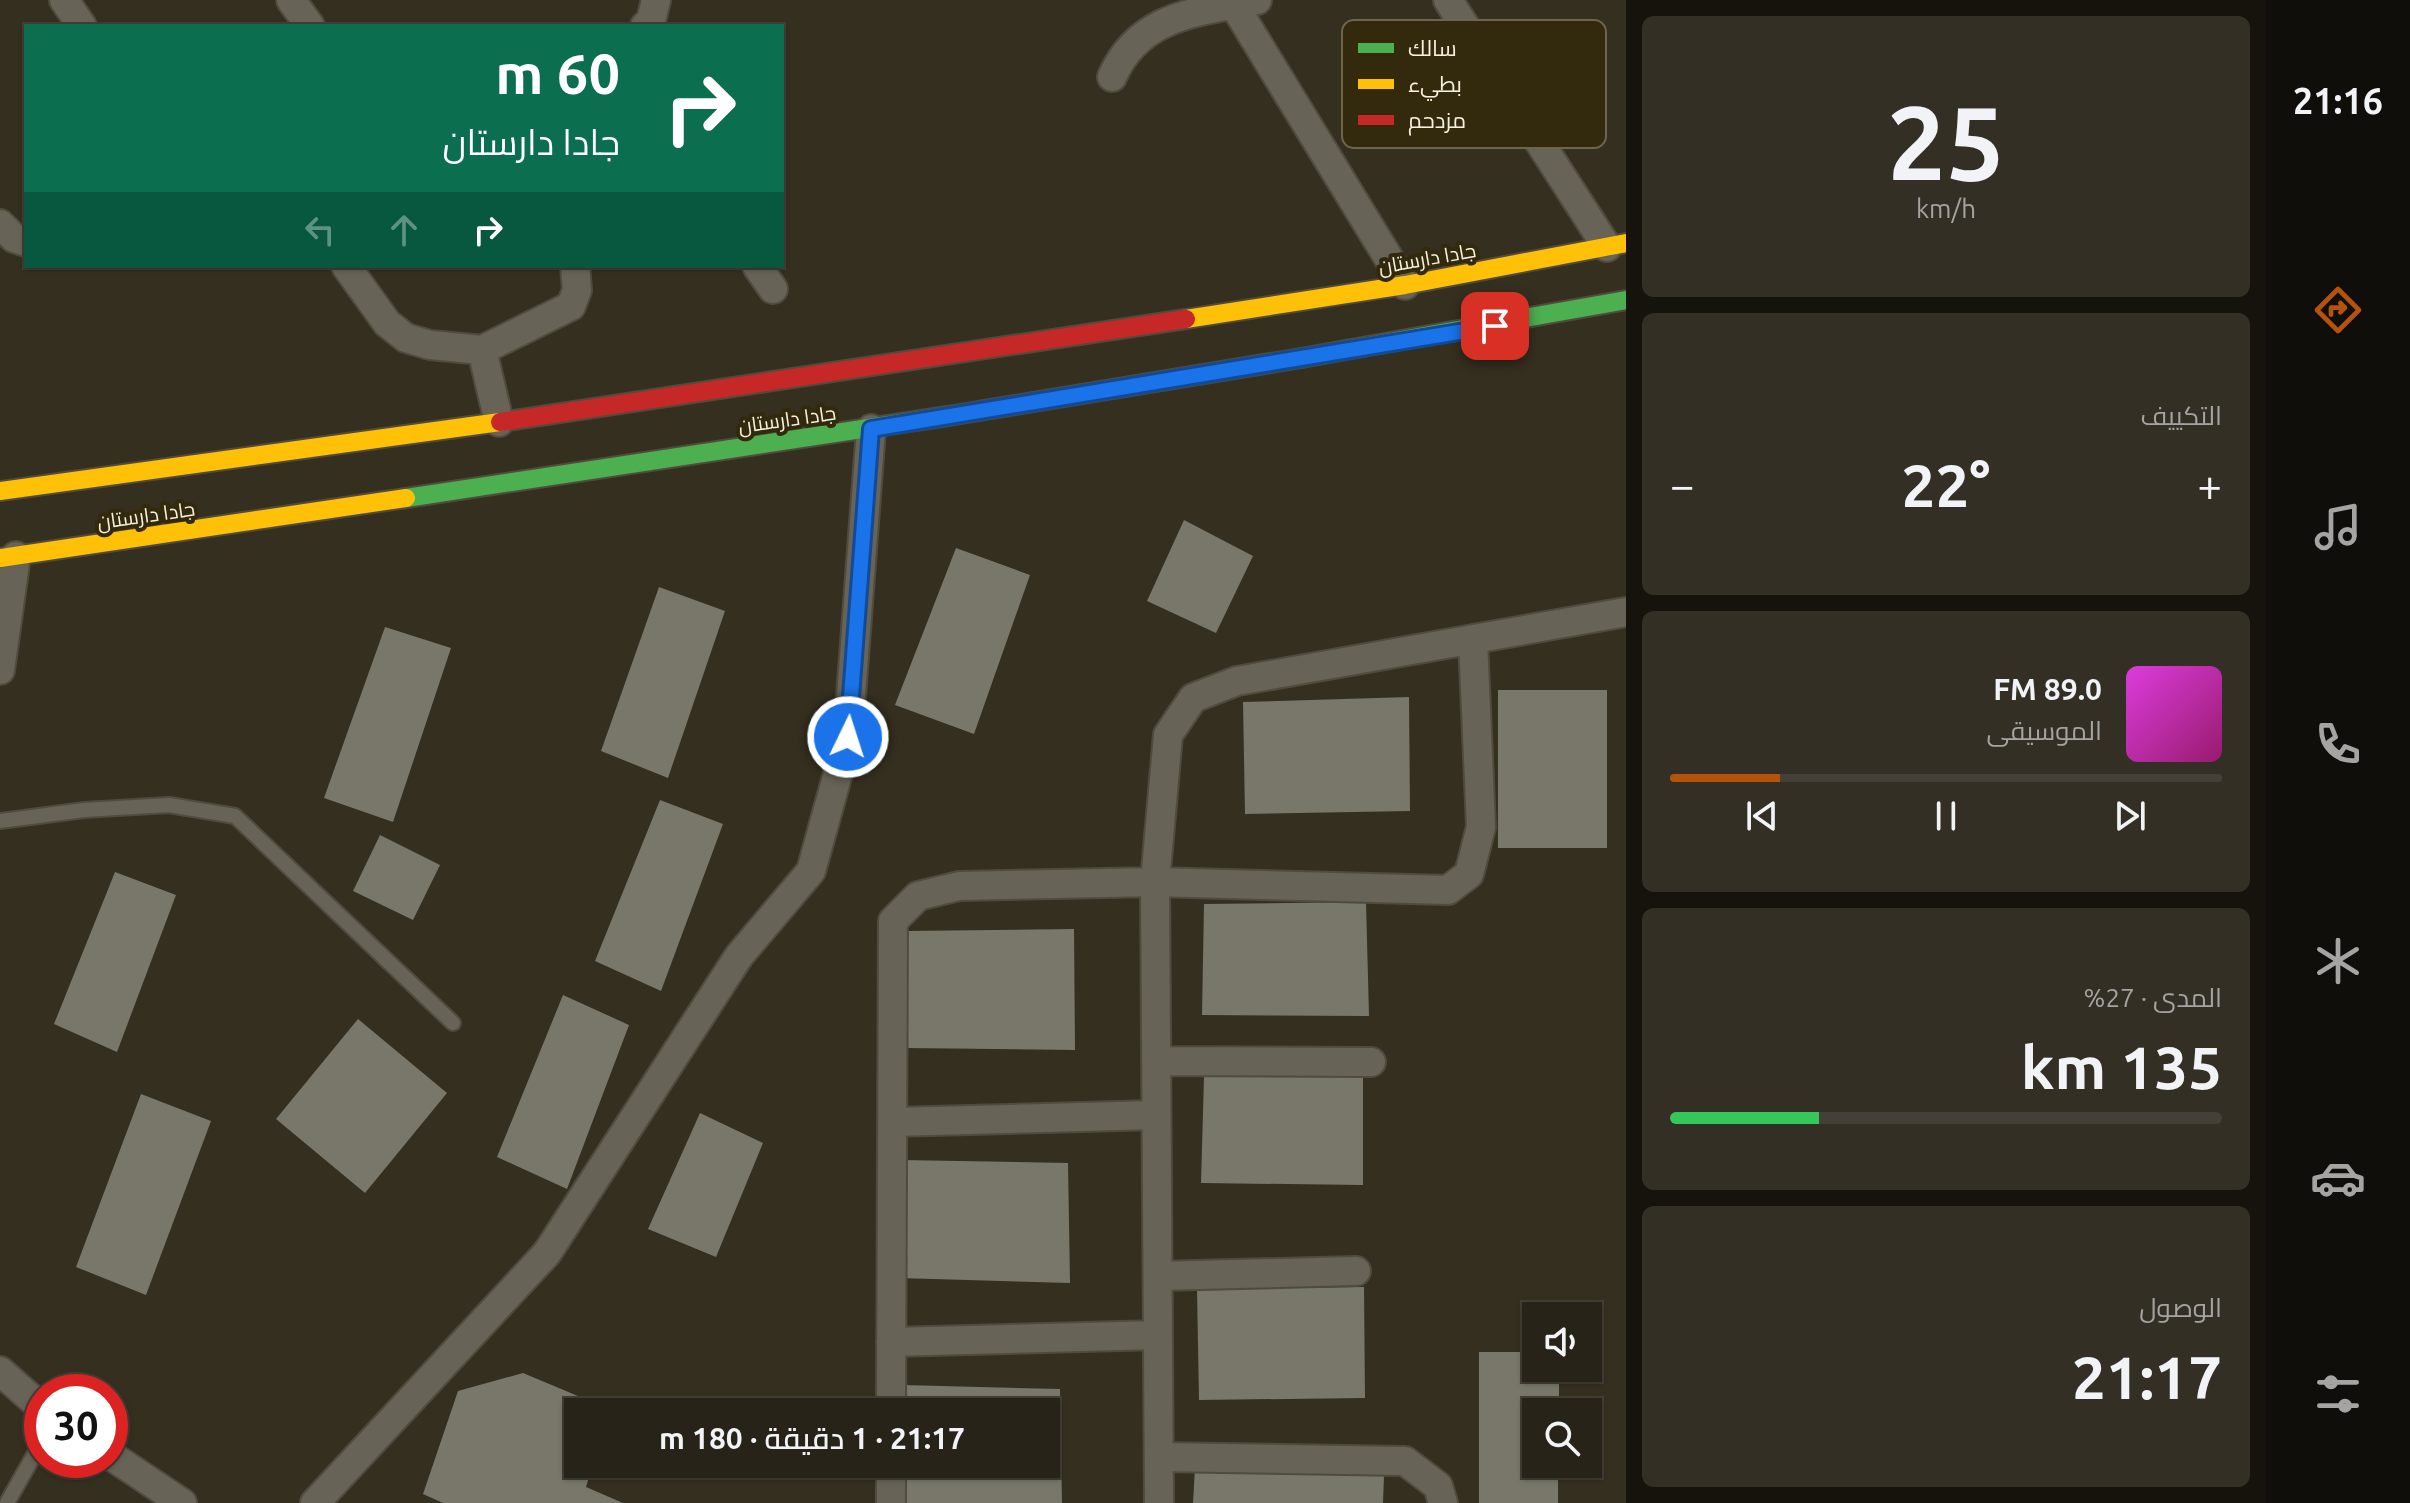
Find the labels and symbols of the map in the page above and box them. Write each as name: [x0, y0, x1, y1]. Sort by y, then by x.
legend: [1342, 20, 1606, 148]
text: سالك: [1408, 35, 1457, 60]
text: بطيء: [1408, 71, 1462, 101]
text: مزدحم: [1408, 107, 1466, 136]
street label: جادا دارستان: [1376, 238, 1478, 280]
pin: [1461, 292, 1529, 360]
street label: جادا دارستان: [737, 401, 838, 439]
street label: جادا دارستان: [96, 497, 197, 535]
position arrow: [806, 695, 890, 779]
speed limit sign: 30: [24, 1374, 128, 1478]

